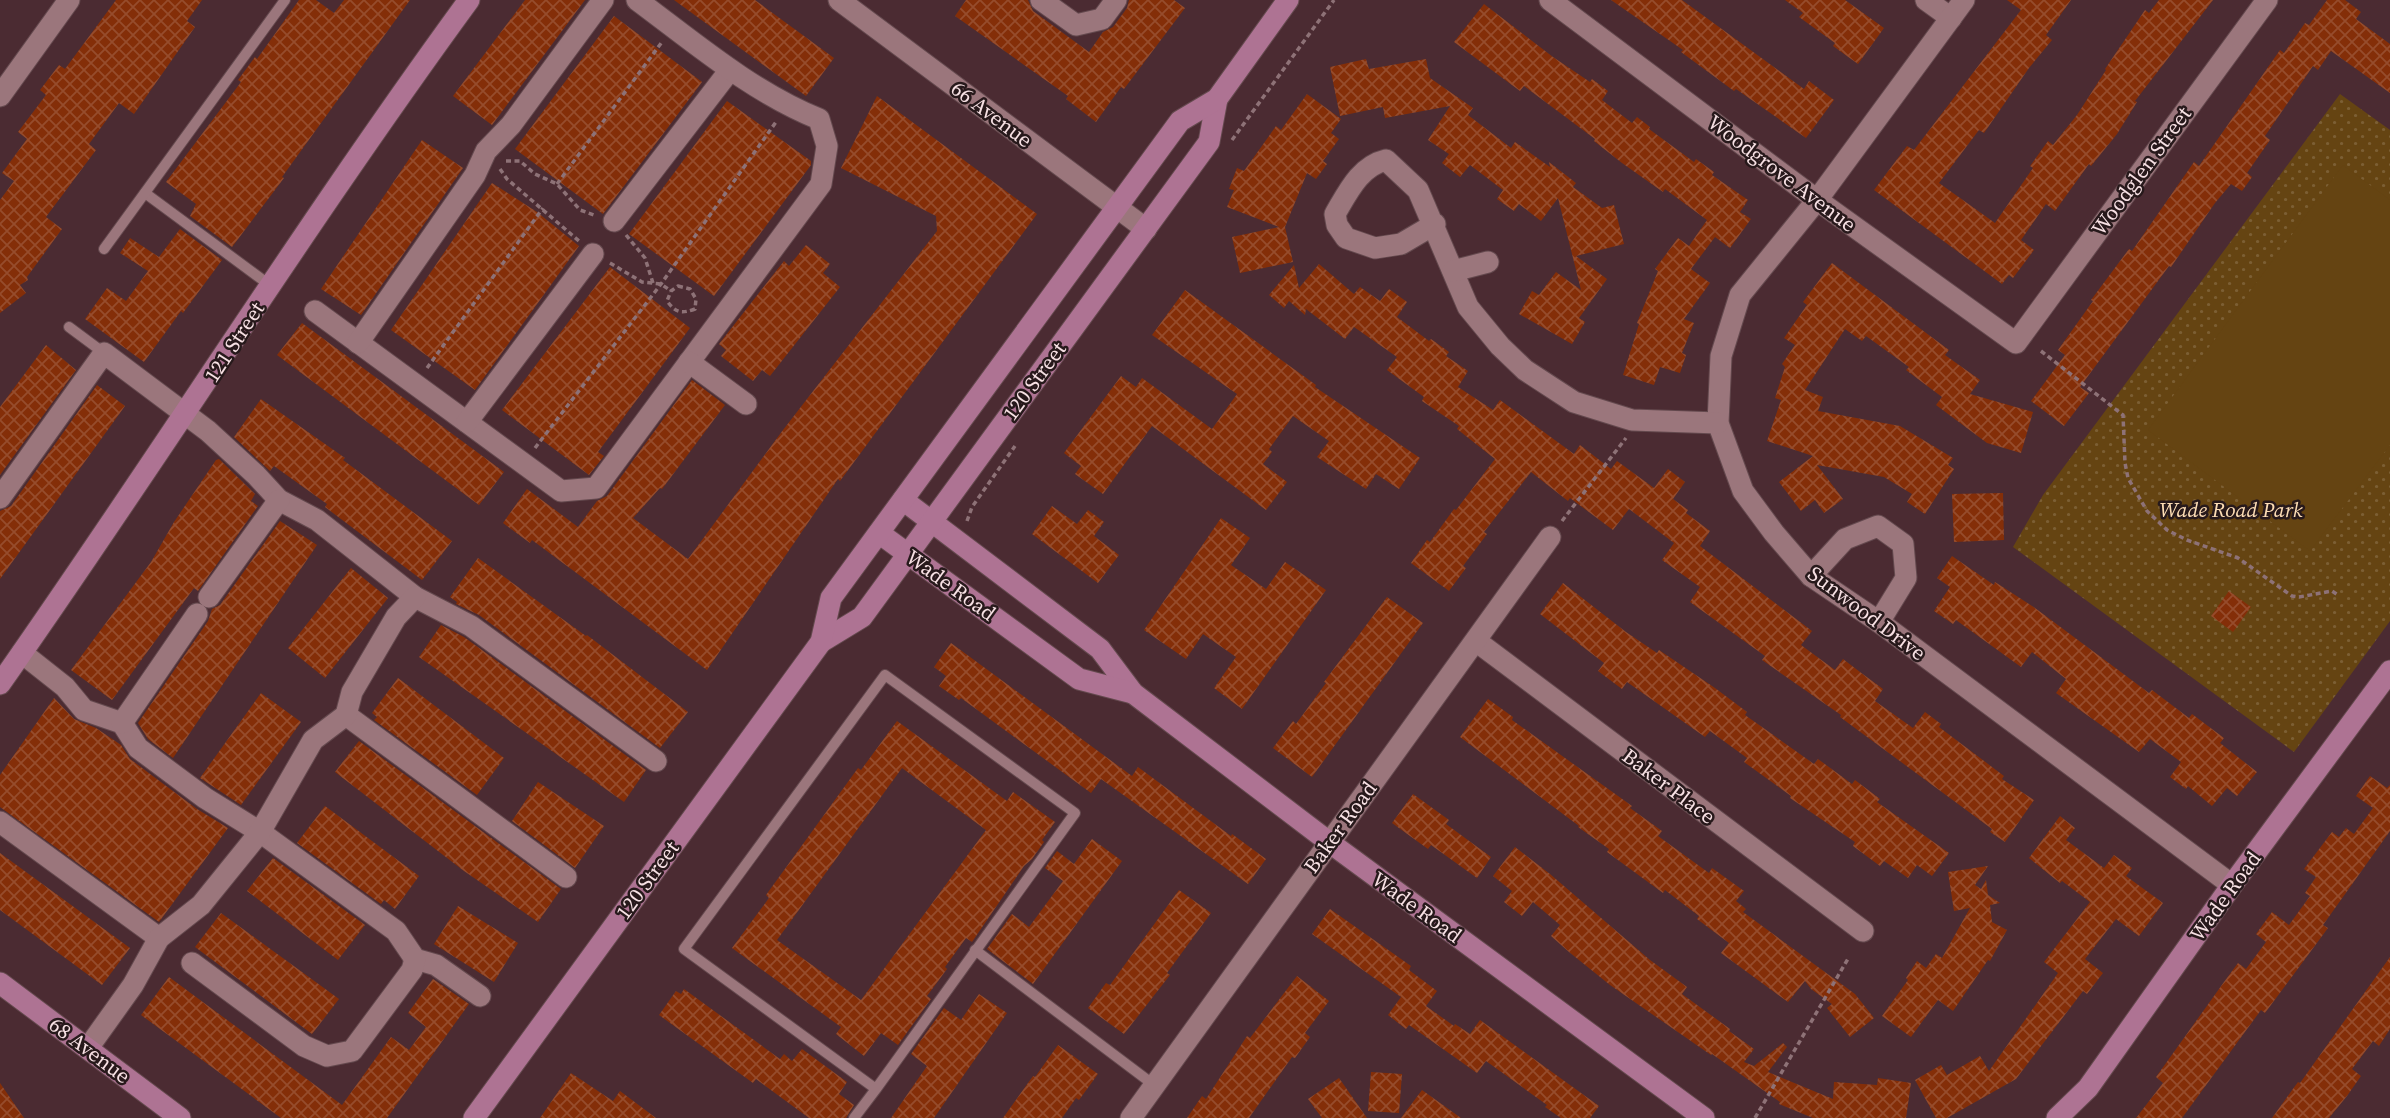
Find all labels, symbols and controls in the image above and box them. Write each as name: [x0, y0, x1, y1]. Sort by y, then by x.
street label: 66 Avenue: [945, 74, 1039, 154]
street label: Woodglen Street: [2084, 100, 2198, 241]
street label: Woodgrove Avenue: [1702, 107, 1862, 239]
street label: 121 Street: [197, 296, 271, 388]
street label: 120 Street: [996, 336, 1072, 426]
park label: Wade Road Park: [2159, 495, 2303, 524]
street label: Wade Road: [900, 543, 1002, 627]
street label: Sunwood Drive: [1802, 559, 1932, 667]
street label: Baker Place: [1617, 741, 1721, 831]
street label: Baker Road: [1297, 775, 1383, 879]
street label: 120 Street: [609, 835, 685, 925]
street label: Wade Road: [2183, 845, 2267, 947]
street label: Wade Road: [1366, 865, 1468, 949]
street label: 68 Avenue: [43, 1010, 137, 1090]

